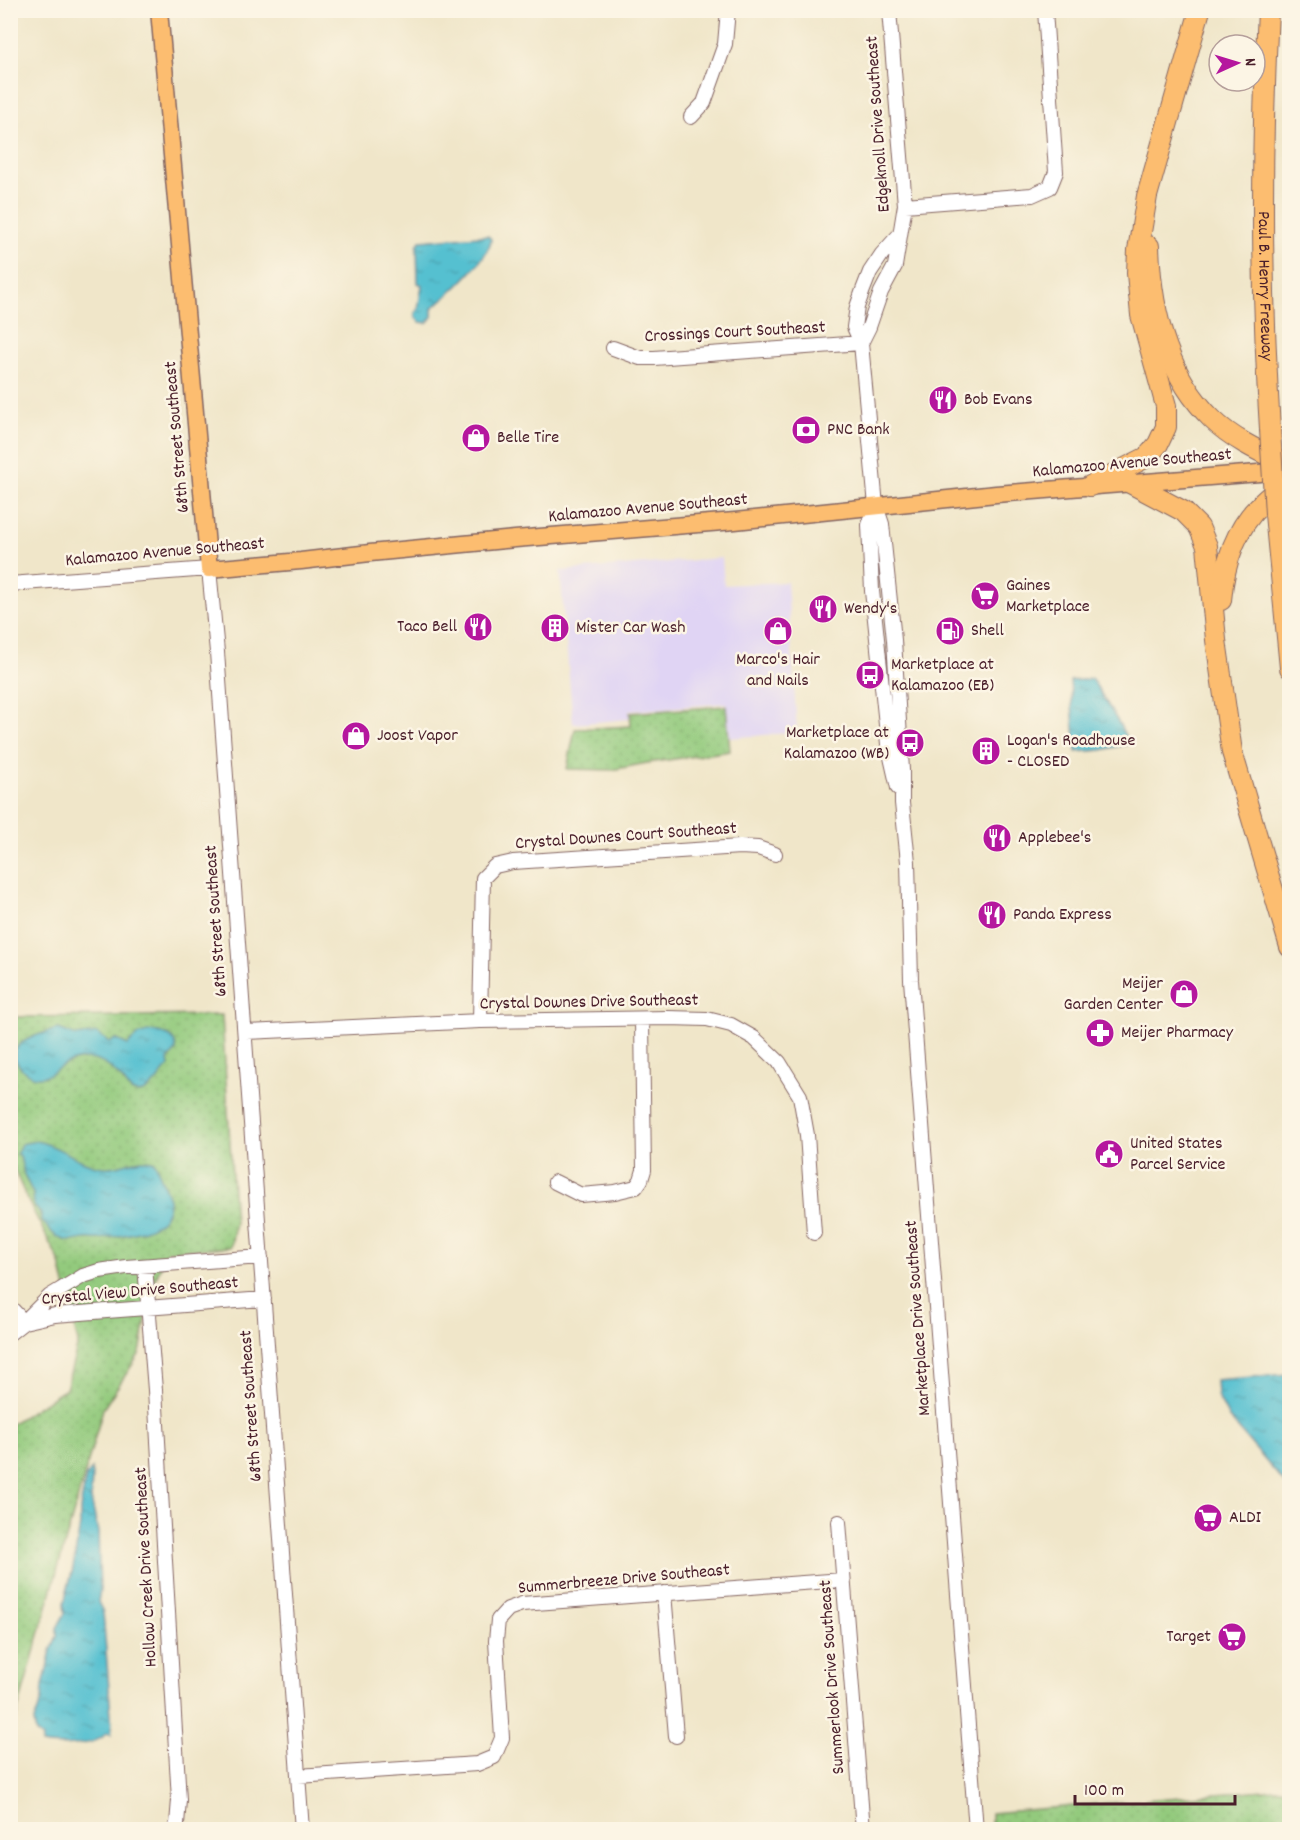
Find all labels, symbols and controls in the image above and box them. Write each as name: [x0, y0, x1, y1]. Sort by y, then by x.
north arrow: [1207, 33, 1267, 93]
street label: Edgeknoll Drive Southeast: [860, 35, 898, 213]
text: N: [1238, 57, 1261, 67]
street label: Paul B. Henry Freeway: [1250, 211, 1279, 362]
street label: Crossings Court Southeast: [644, 316, 826, 350]
street label: 68th Street Southeast: [159, 360, 197, 514]
restaurant icon: Bob Evans: [927, 384, 959, 416]
place label: Bob Evans: [964, 388, 1032, 413]
bank icon: PNC Bank: [790, 414, 822, 446]
place label: PNC Bank: [827, 418, 890, 443]
shop icon: Belle Tire: [460, 422, 492, 454]
place label: Belle Tire: [497, 426, 559, 451]
street label: Kalamazoo Avenue Southeast: [1031, 443, 1233, 485]
street label: Kalamazoo Avenue Southeast: [547, 488, 749, 530]
street label: Kalamazoo Avenue Southeast: [64, 532, 266, 574]
place label: Gaines Marketplace: [1006, 574, 1090, 620]
supermarket icon: Gaines Marketplace: [969, 580, 1001, 612]
restaurant icon: Wendy's: [807, 593, 839, 625]
place label: Wendy's: [844, 597, 897, 622]
restaurant icon: Taco Bell: [462, 611, 494, 643]
building icon: Mister Car Wash: [539, 612, 571, 644]
place label: Taco Bell: [397, 615, 458, 640]
shop icon: Marco's Hair and Nails: [762, 615, 794, 647]
fuel station icon: Shell: [934, 615, 966, 647]
place label: Mister Car Wash: [576, 616, 686, 641]
place label: Shell: [971, 619, 1004, 644]
place label: Marco's Hair and Nails: [736, 648, 820, 694]
place label: Marketplace at Kalamazoo (EB): [891, 653, 994, 699]
bus stop icon: Marketplace at Kalamazoo (EB): [854, 659, 886, 691]
shop icon: Joost Vapor: [340, 720, 372, 752]
place label: Marketplace at Kalamazoo (WB): [784, 721, 889, 767]
place label: Joost Vapor: [377, 724, 458, 749]
bus stop icon: Marketplace at Kalamazoo (WB): [894, 727, 926, 759]
place label: Logan's Roadhouse - CLOSED: [1007, 729, 1136, 775]
building icon: Logan's Roadhouse - CLOSED: [970, 735, 1002, 767]
street label: Crystal Downes Court Southeast: [514, 817, 738, 857]
restaurant icon: Applebee's: [981, 822, 1013, 854]
place label: Applebee's: [1018, 826, 1091, 851]
street label: 68th Street Southeast: [199, 844, 235, 998]
restaurant icon: Panda Express: [976, 899, 1008, 931]
place label: Panda Express: [1013, 903, 1112, 928]
place label: Meijer Garden Center: [1064, 972, 1163, 1018]
shop icon: Meijer Garden Center: [1168, 978, 1200, 1010]
street label: Crystal Downes Drive Southeast: [479, 989, 699, 1017]
pharmacy icon: Meijer Pharmacy: [1084, 1017, 1116, 1049]
place label: Meijer Pharmacy: [1121, 1021, 1234, 1046]
place label: United States Parcel Service: [1130, 1132, 1225, 1178]
public building icon: United States Parcel Service: [1093, 1138, 1125, 1170]
street label: Marketplace Drive Southeast: [900, 1219, 938, 1417]
street label: Crystal View Drive Southeast: [41, 1271, 240, 1313]
street label: 68th Street Southeast: [234, 1329, 270, 1483]
street label: Hollow Creek Drive Southeast: [129, 1466, 165, 1668]
supermarket icon: ALDI: [1192, 1502, 1224, 1534]
place label: ALDI: [1229, 1506, 1261, 1531]
street label: Summerbreeze Drive Southeast: [517, 1558, 731, 1602]
street label: Summerlook Drive Southeast: [814, 1579, 852, 1775]
supermarket icon: Target: [1216, 1621, 1248, 1653]
place label: Target: [1166, 1625, 1211, 1650]
scale bar: [1075, 1768, 1236, 1806]
text: 100 m: [1084, 1779, 1124, 1804]

